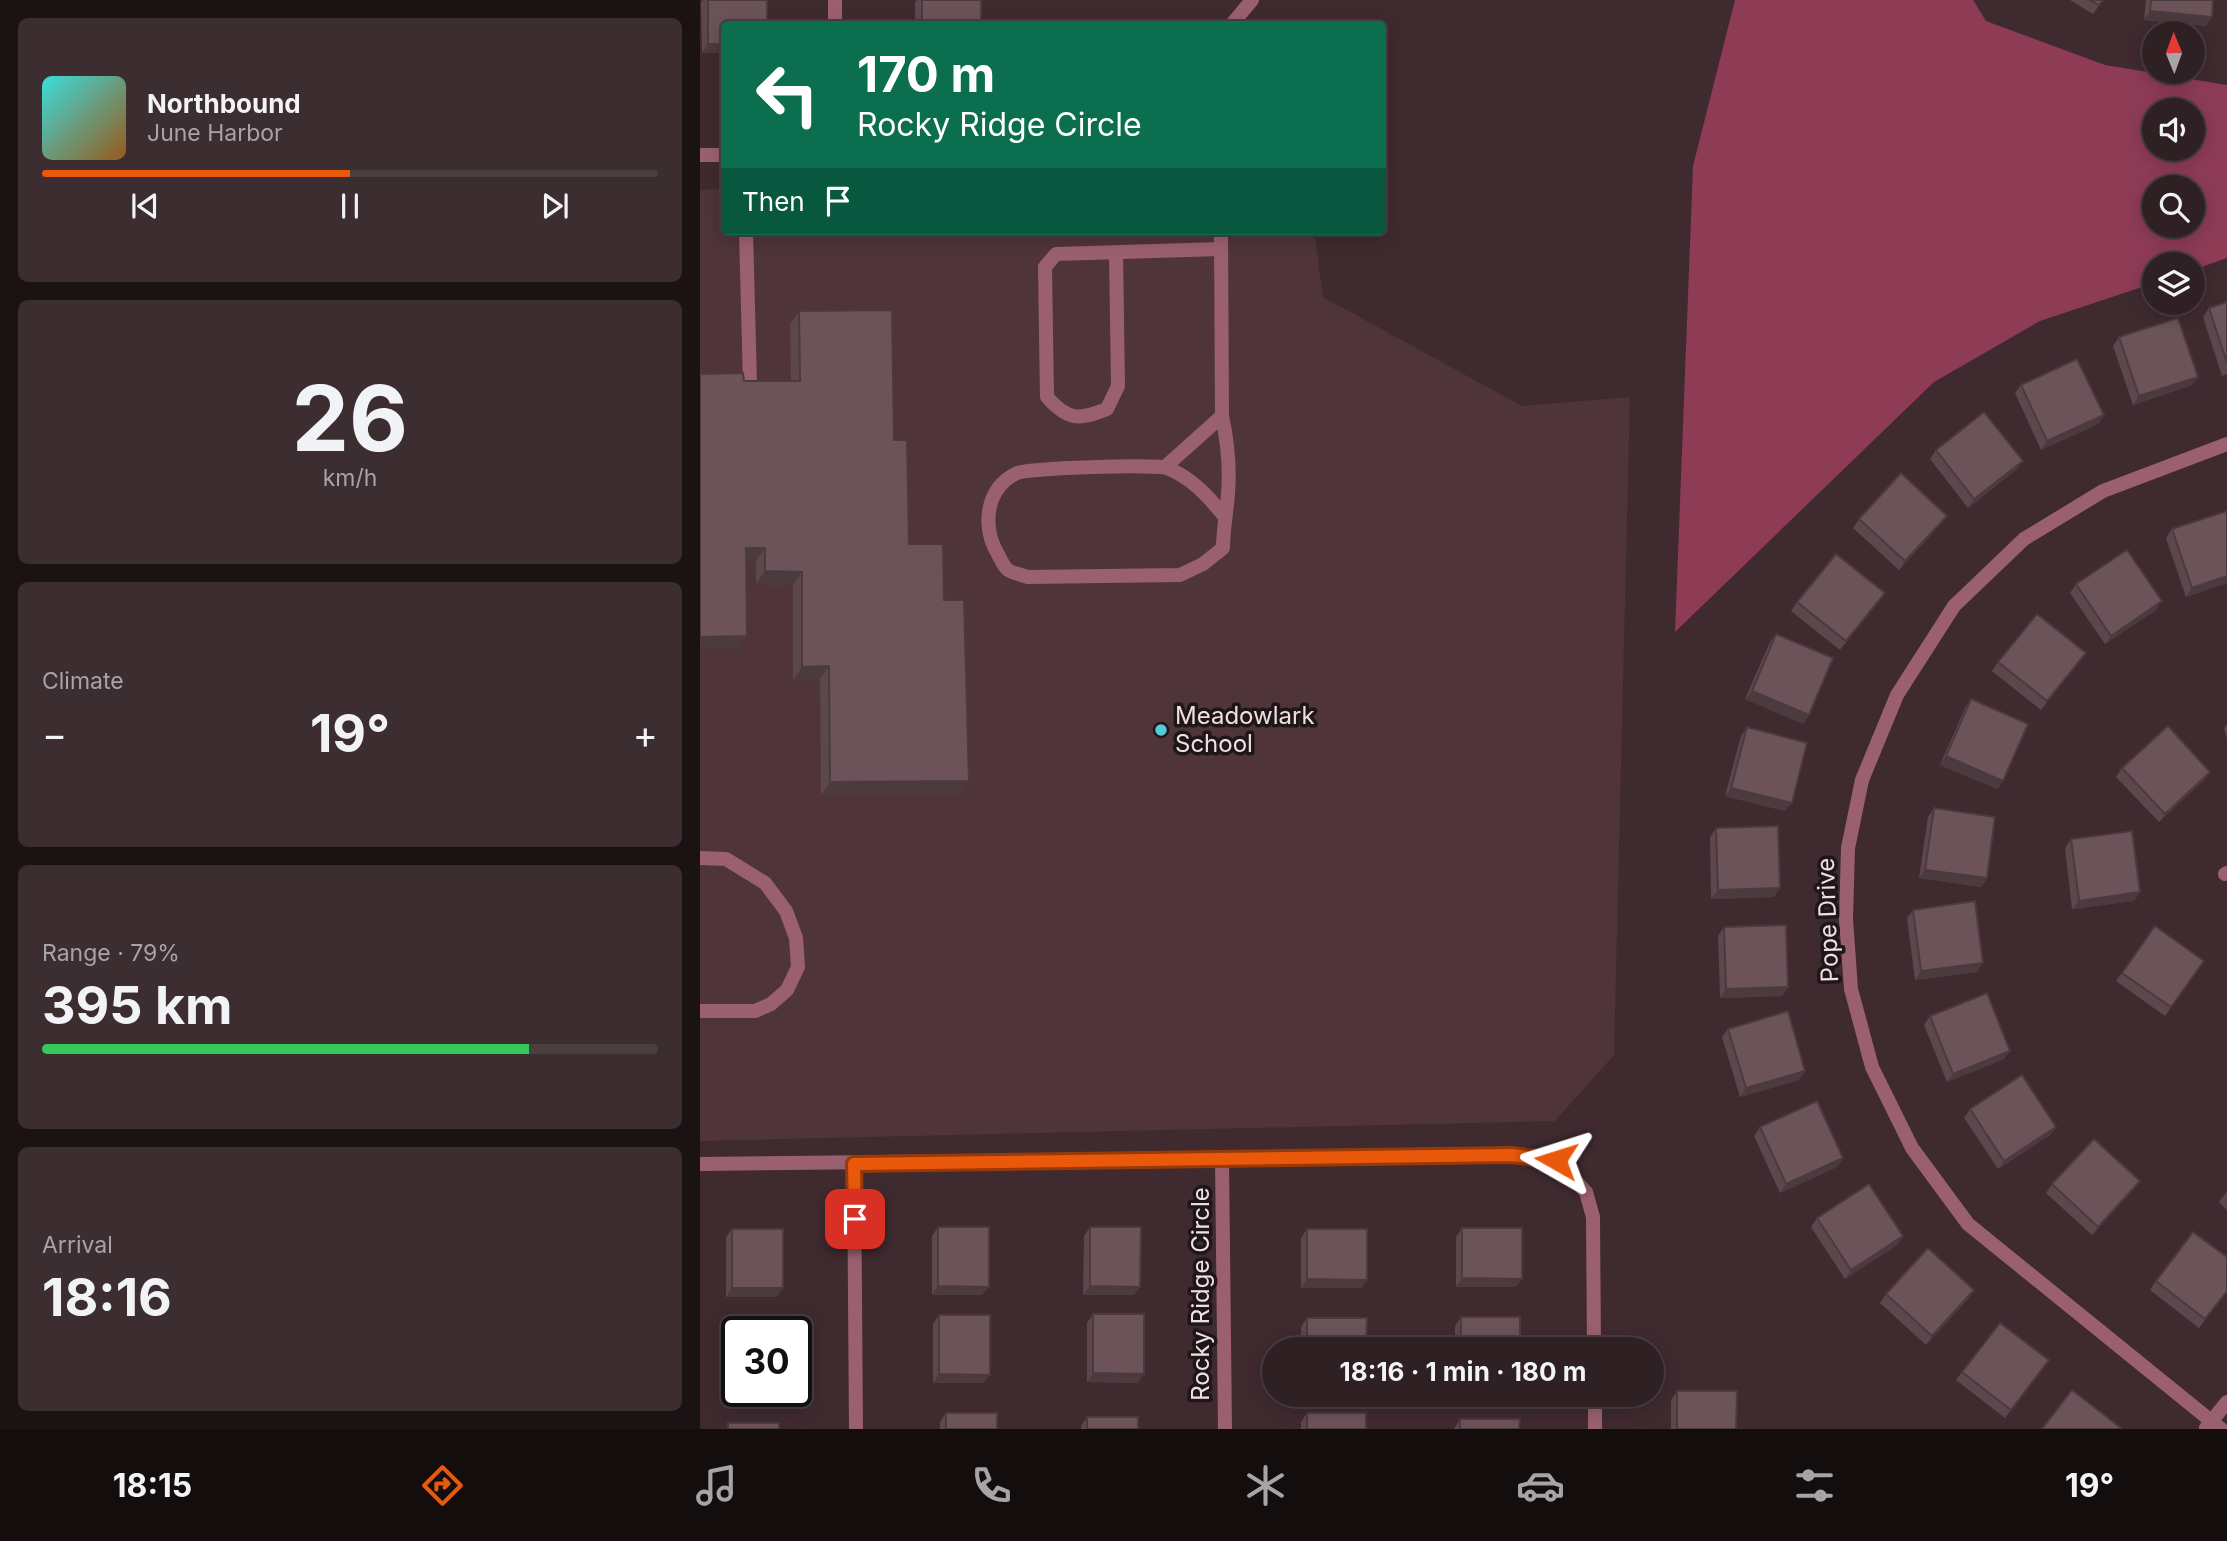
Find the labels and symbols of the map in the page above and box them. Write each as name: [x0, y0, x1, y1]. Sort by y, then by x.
north arrow: [2142, 21, 2205, 84]
place label: Meadowlark School: [1175, 701, 1315, 758]
marker: Meadowlark School: [1153, 722, 1169, 738]
street label: Pope Drive: [1811, 857, 1844, 983]
position arrow: [1519, 1123, 1593, 1197]
street label: Rocky Ridge Circle: [1186, 1187, 1215, 1401]
pin: [825, 1189, 885, 1249]
speed limit sign: 30: [721, 1316, 812, 1407]

